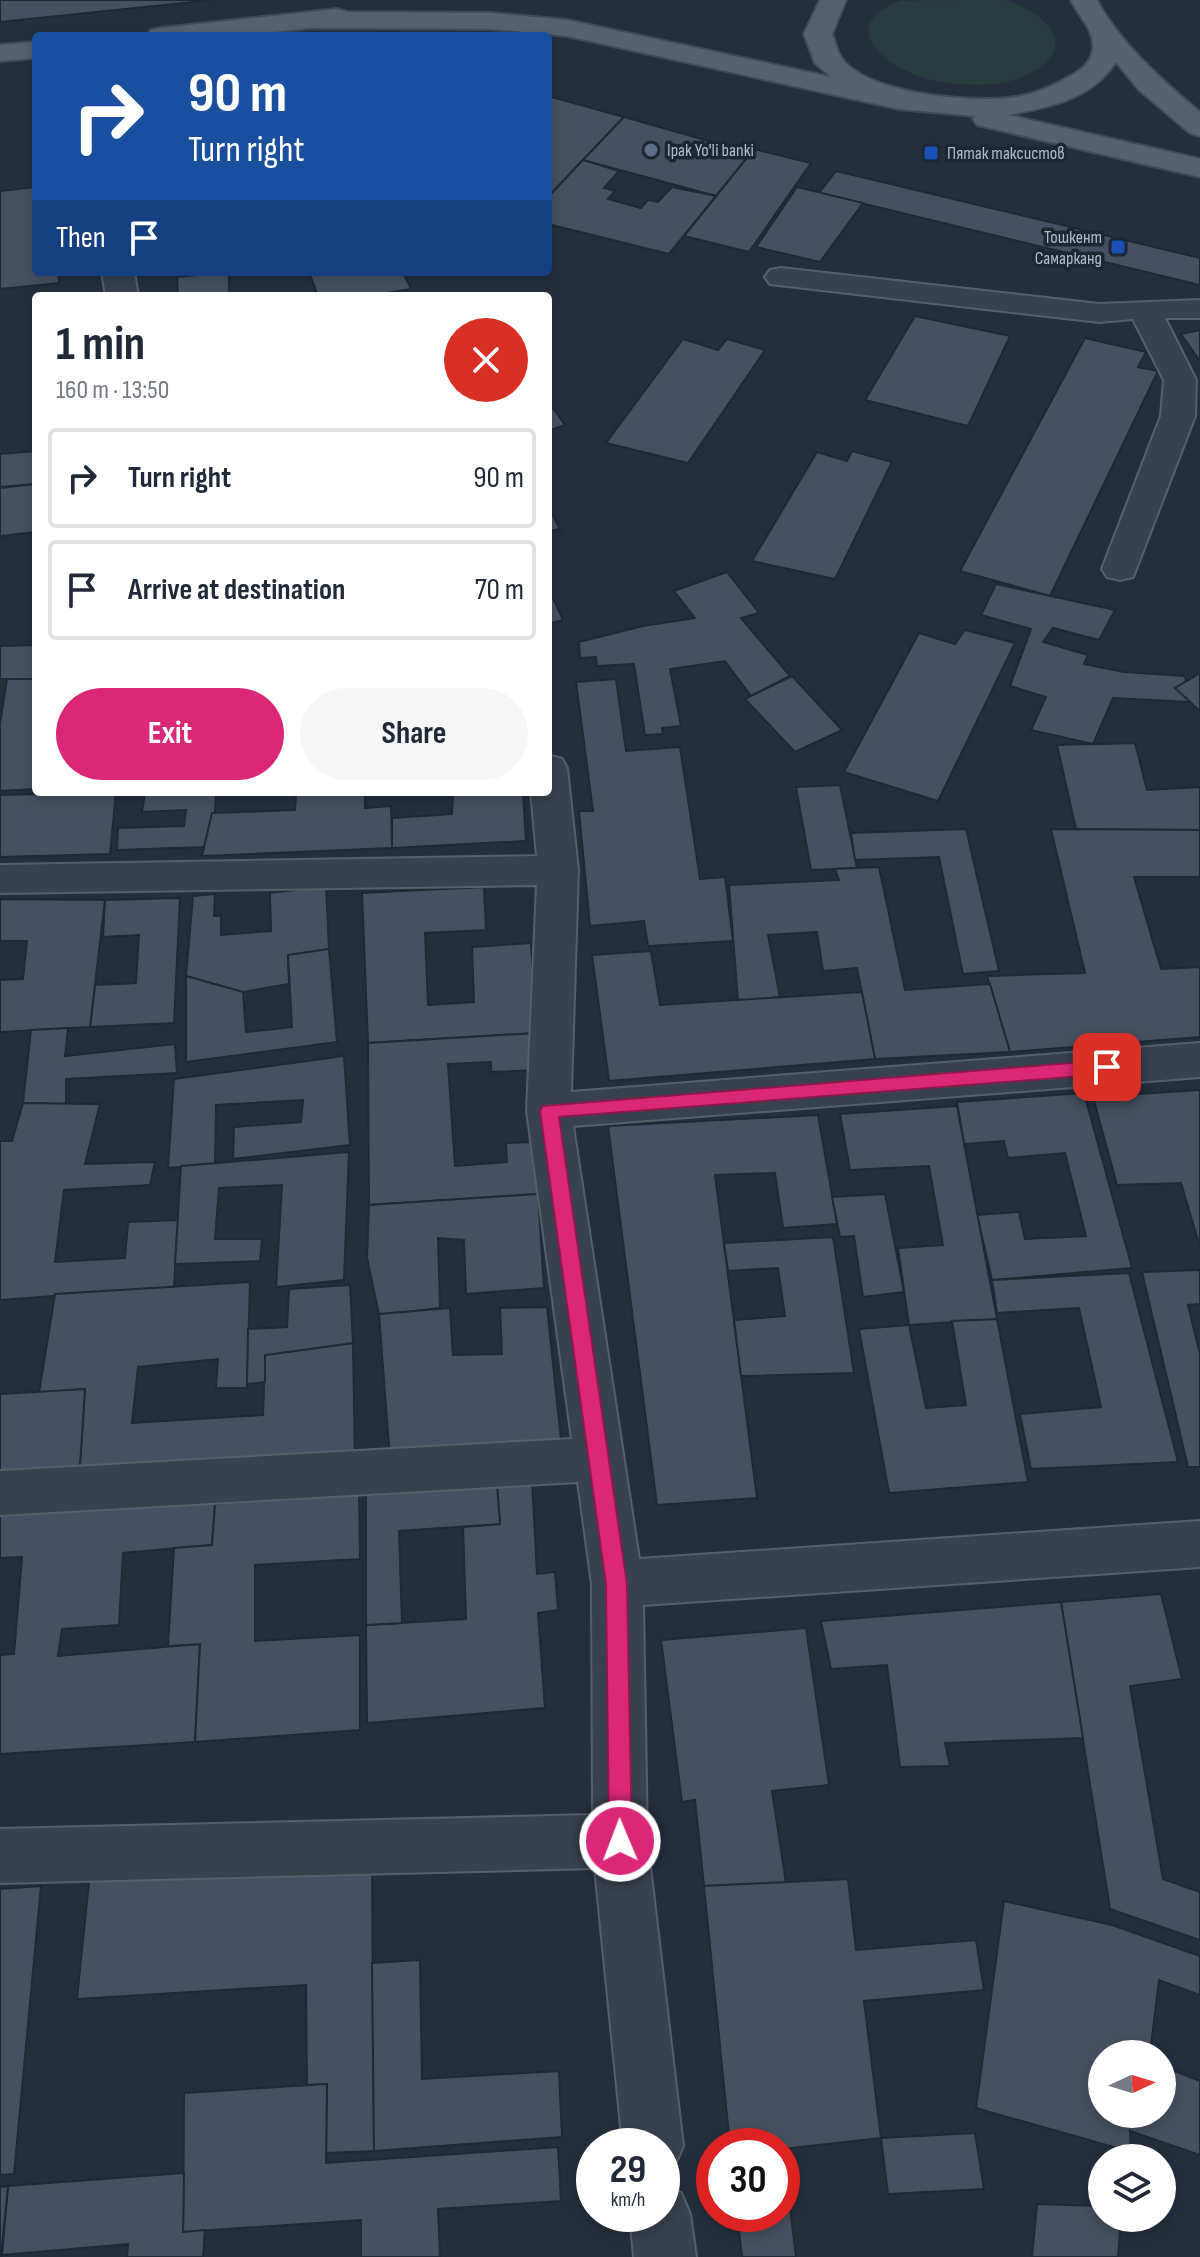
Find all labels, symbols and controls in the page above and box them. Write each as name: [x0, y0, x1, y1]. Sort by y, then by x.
text: 90 m: [188, 61, 287, 128]
icon: right: [56, 64, 160, 168]
text: Turn right: [188, 129, 305, 172]
place label: Ipak Yo'li banki: [667, 140, 754, 161]
marker: Ipak Yo'li banki: [642, 141, 660, 159]
place label: Пятак таксистов: [947, 143, 1065, 164]
marker: Пятак таксистов: [922, 144, 940, 162]
icon: arrive: [122, 216, 166, 260]
text: Then: [56, 220, 106, 256]
place label: Тошкент Самарканд: [1035, 227, 1102, 269]
marker: Тошкент Самарканд: [1109, 238, 1127, 256]
text: 1 min: [56, 316, 145, 373]
button: close: [444, 318, 528, 402]
text: 160 m · 13:50: [56, 375, 169, 406]
icon: right: [60, 456, 104, 500]
text: Turn right: [128, 460, 231, 496]
text: 90 m: [473, 460, 524, 496]
icon: arrive: [60, 568, 104, 612]
text: Arrive at destination: [128, 572, 345, 608]
text: 70 m: [475, 572, 524, 608]
button: Exit: [56, 688, 284, 780]
button: Share: [300, 688, 528, 780]
pin: [1073, 1033, 1141, 1101]
icon: arrive: [1085, 1045, 1129, 1089]
position arrow: [578, 1799, 662, 1883]
north arrow: [1088, 2040, 1176, 2128]
map controls: [1088, 2040, 1176, 2232]
speed limit sign: 30: [696, 2128, 800, 2232]
button: layers: [1088, 2144, 1176, 2232]
text: 29: [610, 2146, 646, 2194]
text: km/h: [611, 2188, 645, 2212]

